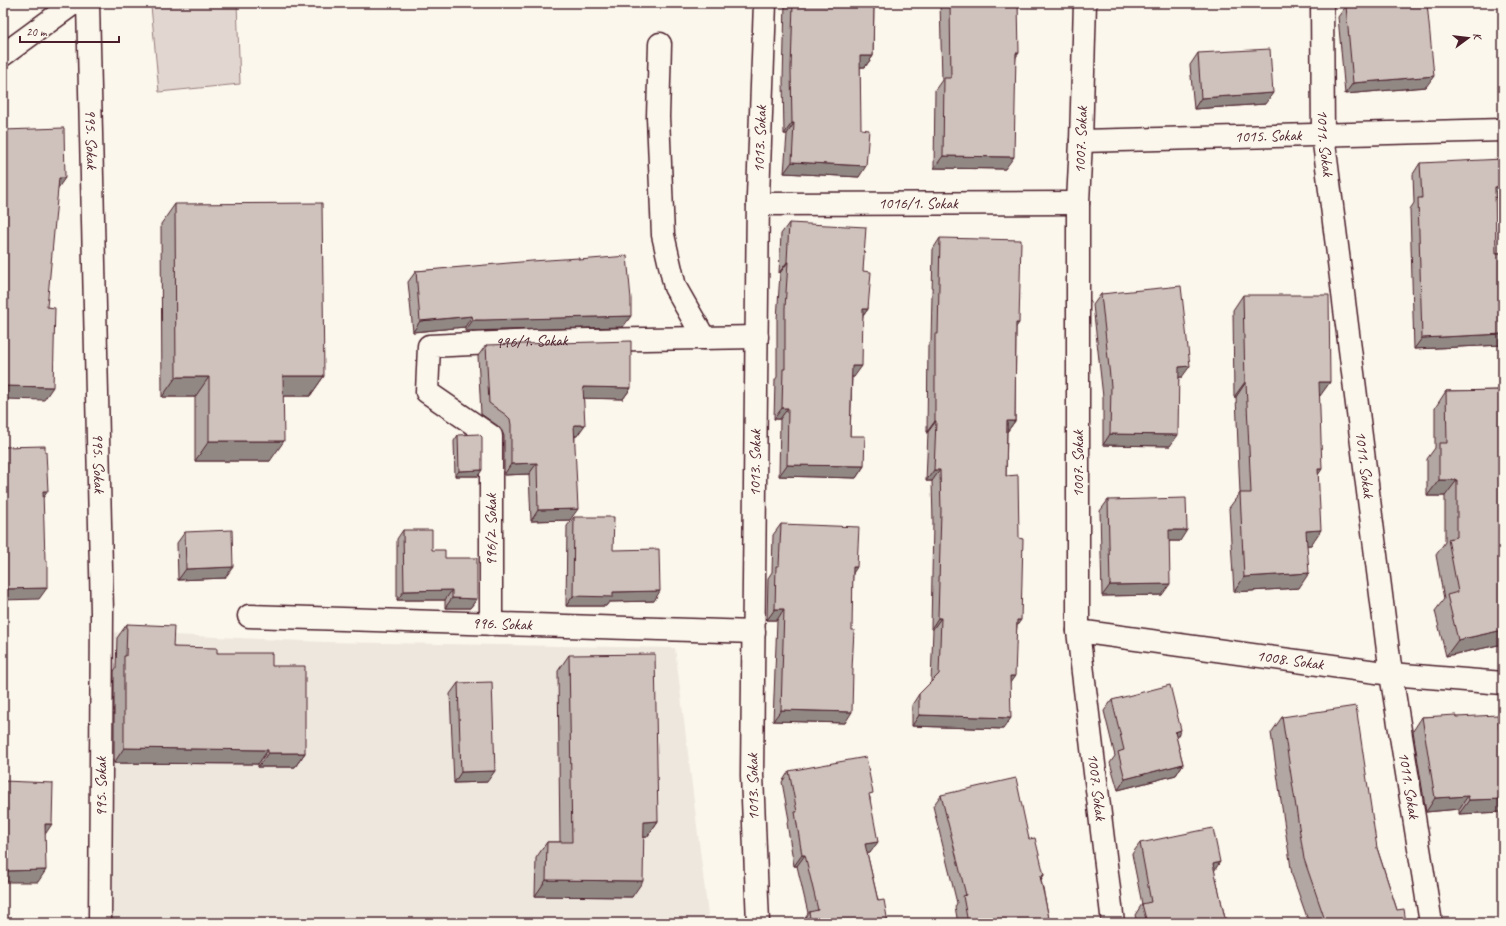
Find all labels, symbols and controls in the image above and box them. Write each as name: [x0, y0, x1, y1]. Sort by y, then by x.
scale bar: [20, 18, 119, 44]
north arrow: [1448, 18, 1488, 58]
text: 20 m: [26, 24, 48, 40]
text: K: [1470, 31, 1486, 42]
street label: 1013. Sokak: [749, 104, 771, 173]
street label: 1007. Sokak: [1070, 105, 1092, 174]
street label: 995. Sokak: [80, 109, 102, 170]
street label: 1011. Sokak: [1313, 109, 1338, 179]
street label: 1015. Sokak: [1234, 125, 1303, 147]
street label: 1016/1. Sokak: [878, 193, 959, 214]
street label: 996/1. Sokak: [494, 330, 569, 353]
street label: 1013. Sokak: [745, 428, 766, 497]
street label: 1007. Sokak: [1068, 429, 1088, 498]
street label: 1011. Sokak: [1350, 430, 1379, 500]
street label: 995. Sokak: [88, 433, 109, 494]
street label: 996/2. Sokak: [481, 493, 501, 566]
street label: 996. Sokak: [472, 613, 533, 635]
street label: 1008. Sokak: [1255, 646, 1326, 675]
street label: 1011. Sokak: [1394, 751, 1424, 821]
street label: 1013. Sokak: [742, 752, 764, 821]
street label: 1007. Sokak: [1083, 752, 1111, 822]
street label: 995. Sokak: [91, 756, 111, 817]

